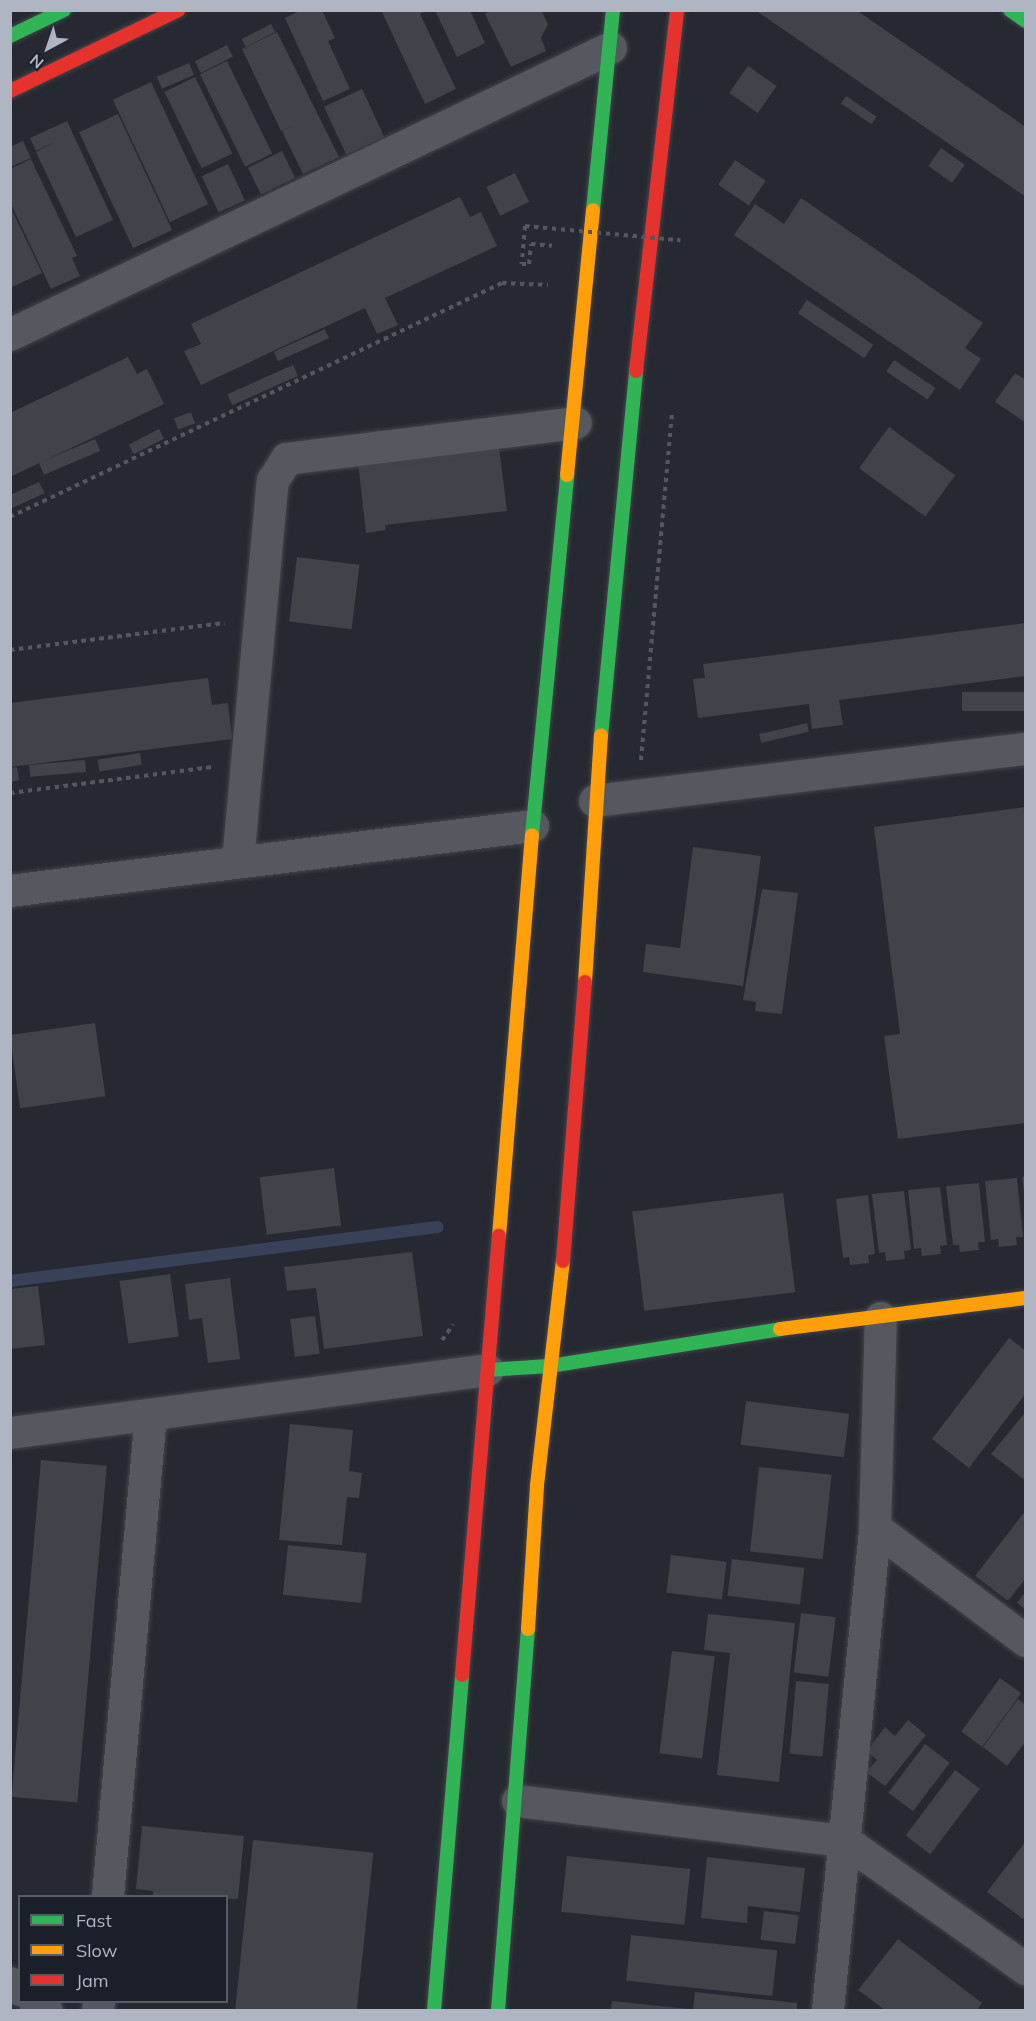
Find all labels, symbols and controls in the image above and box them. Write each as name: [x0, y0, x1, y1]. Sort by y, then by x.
north arrow: [18, 18, 78, 78]
text: N: [25, 50, 47, 73]
legend: [18, 1895, 228, 2003]
text: Fast: [76, 1909, 112, 1932]
text: Slow: [76, 1939, 117, 1962]
text: Jam: [76, 1969, 109, 1992]

